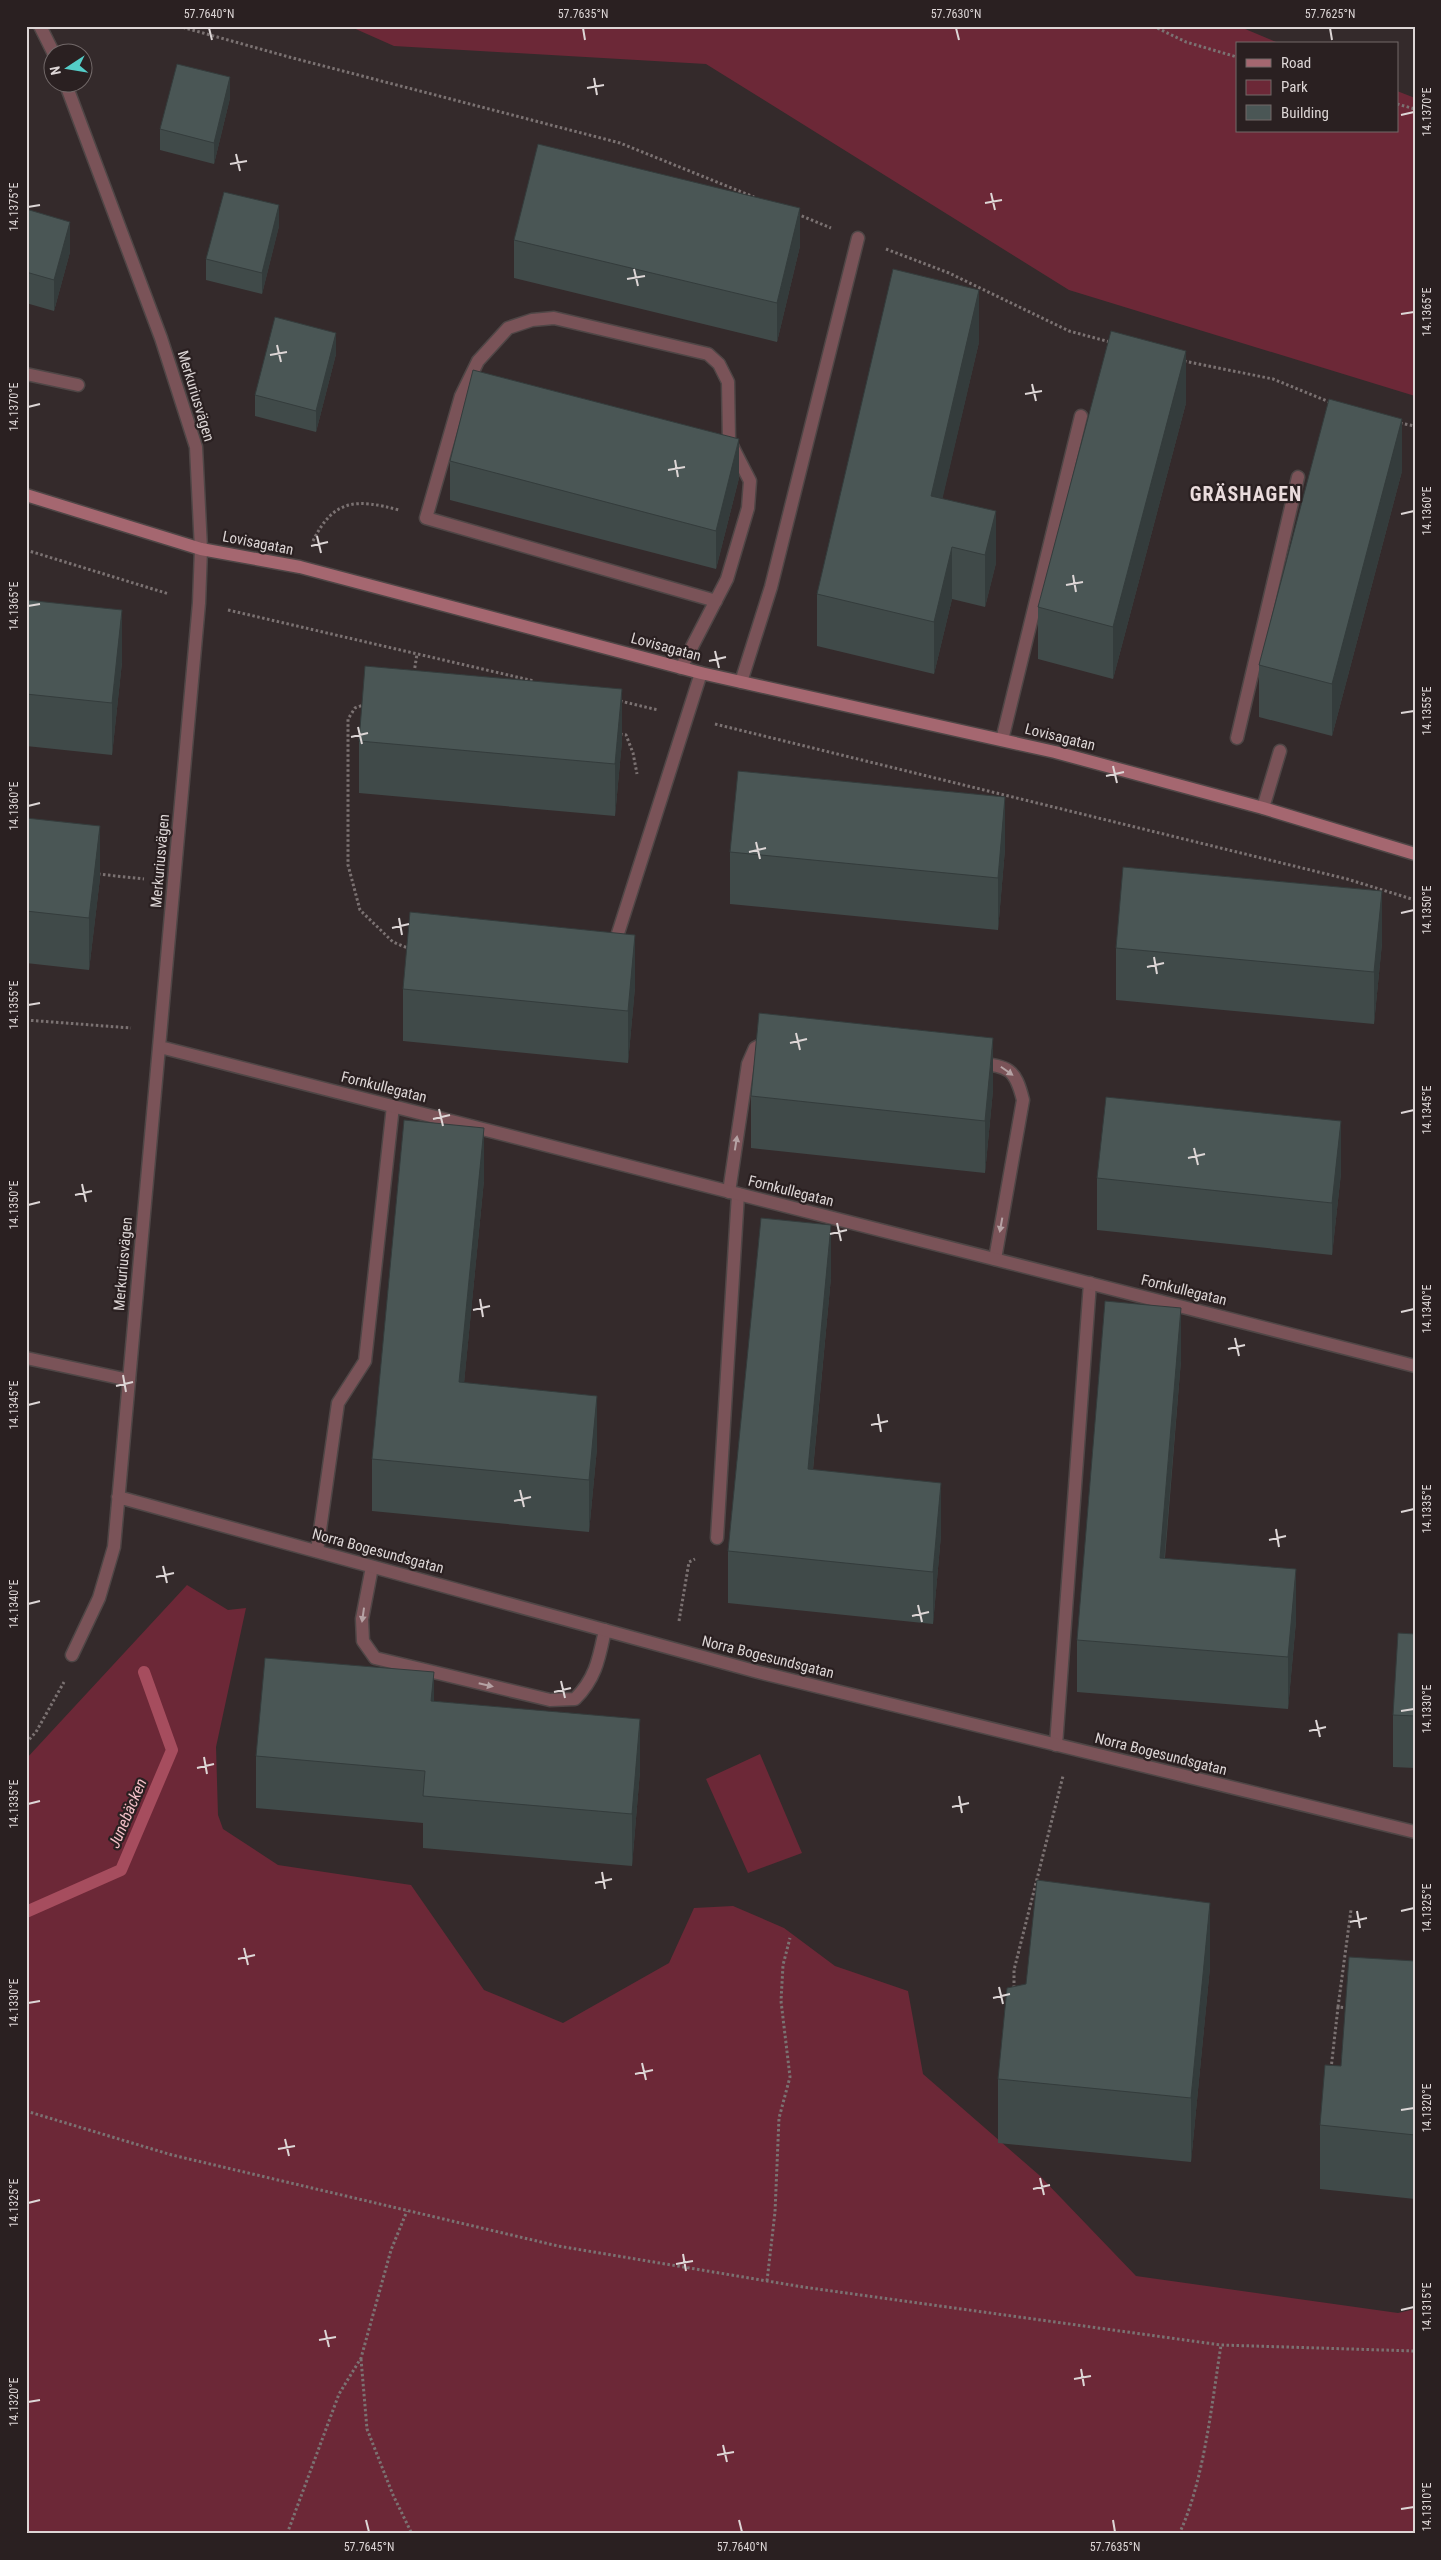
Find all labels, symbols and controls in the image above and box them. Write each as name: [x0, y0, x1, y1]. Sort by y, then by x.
text: 57.7640°N: [184, 7, 234, 21]
text: 57.7635°N: [558, 7, 608, 21]
text: 57.7630°N: [931, 7, 981, 21]
text: 57.7625°N: [1305, 7, 1355, 21]
north arrow: [42, 42, 92, 92]
legend: [1236, 42, 1398, 132]
text: Road: [1281, 54, 1311, 72]
text: N: [47, 65, 64, 77]
text: Park: [1281, 78, 1308, 96]
text: 14.1370°E: [1420, 87, 1434, 137]
text: Building: [1281, 104, 1329, 122]
text: 14.1375°E: [7, 182, 21, 232]
text: 14.1365°E: [1420, 287, 1434, 337]
street label: Merkuriusvägen: [174, 348, 218, 444]
text: 14.1370°E: [7, 382, 21, 432]
district label: GRÄSHAGEN: [1190, 482, 1302, 506]
text: 14.1360°E: [1420, 486, 1434, 536]
street label: Lovisagatan: [221, 527, 295, 559]
text: 14.1365°E: [7, 581, 21, 631]
street label: Lovisagatan: [629, 629, 703, 665]
text: 14.1355°E: [1420, 686, 1434, 736]
street label: Lovisagatan: [1023, 720, 1097, 754]
text: 14.1360°E: [7, 781, 21, 831]
street label: Merkuriusvägen: [147, 813, 173, 909]
text: 14.1350°E: [1420, 885, 1434, 935]
text: 14.1355°E: [7, 980, 21, 1030]
one-way arrow: [1000, 1066, 1014, 1076]
street label: Fornkullegatan: [339, 1068, 429, 1106]
text: 14.1345°E: [1420, 1085, 1434, 1135]
one-way arrow: [732, 1135, 740, 1151]
street label: Fornkullegatan: [746, 1172, 836, 1210]
text: 14.1350°E: [7, 1180, 21, 1230]
street label: Merkuriusvägen: [110, 1216, 136, 1312]
one-way arrow: [996, 1218, 1004, 1234]
street label: Fornkullegatan: [1139, 1271, 1229, 1309]
text: 14.1340°E: [1420, 1284, 1434, 1334]
text: 14.1345°E: [7, 1380, 21, 1430]
text: 14.1335°E: [1420, 1484, 1434, 1534]
street label: Norra Bogesundsgatan: [310, 1525, 446, 1577]
text: 14.1340°E: [7, 1579, 21, 1629]
one-way arrow: [359, 1607, 367, 1623]
street label: Norra Bogesundsgatan: [700, 1632, 836, 1682]
one-way arrow: [479, 1681, 494, 1689]
text: 14.1330°E: [1420, 1684, 1434, 1734]
street label: Norra Bogesundsgatan: [1093, 1729, 1229, 1779]
water label: Junebäcken: [104, 1776, 151, 1851]
text: 14.1335°E: [7, 1779, 21, 1829]
text: 14.1325°E: [1420, 1883, 1434, 1933]
text: 14.1330°E: [7, 1978, 21, 2028]
text: 14.1320°E: [1420, 2083, 1434, 2133]
text: 14.1325°E: [7, 2178, 21, 2228]
text: 14.1315°E: [1420, 2282, 1434, 2332]
text: 14.1320°E: [7, 2377, 21, 2427]
text: 14.1310°E: [1420, 2482, 1434, 2532]
text: 57.7645°N: [344, 2540, 394, 2554]
text: 57.7640°N: [717, 2540, 767, 2554]
text: 57.7635°N: [1090, 2540, 1140, 2554]

